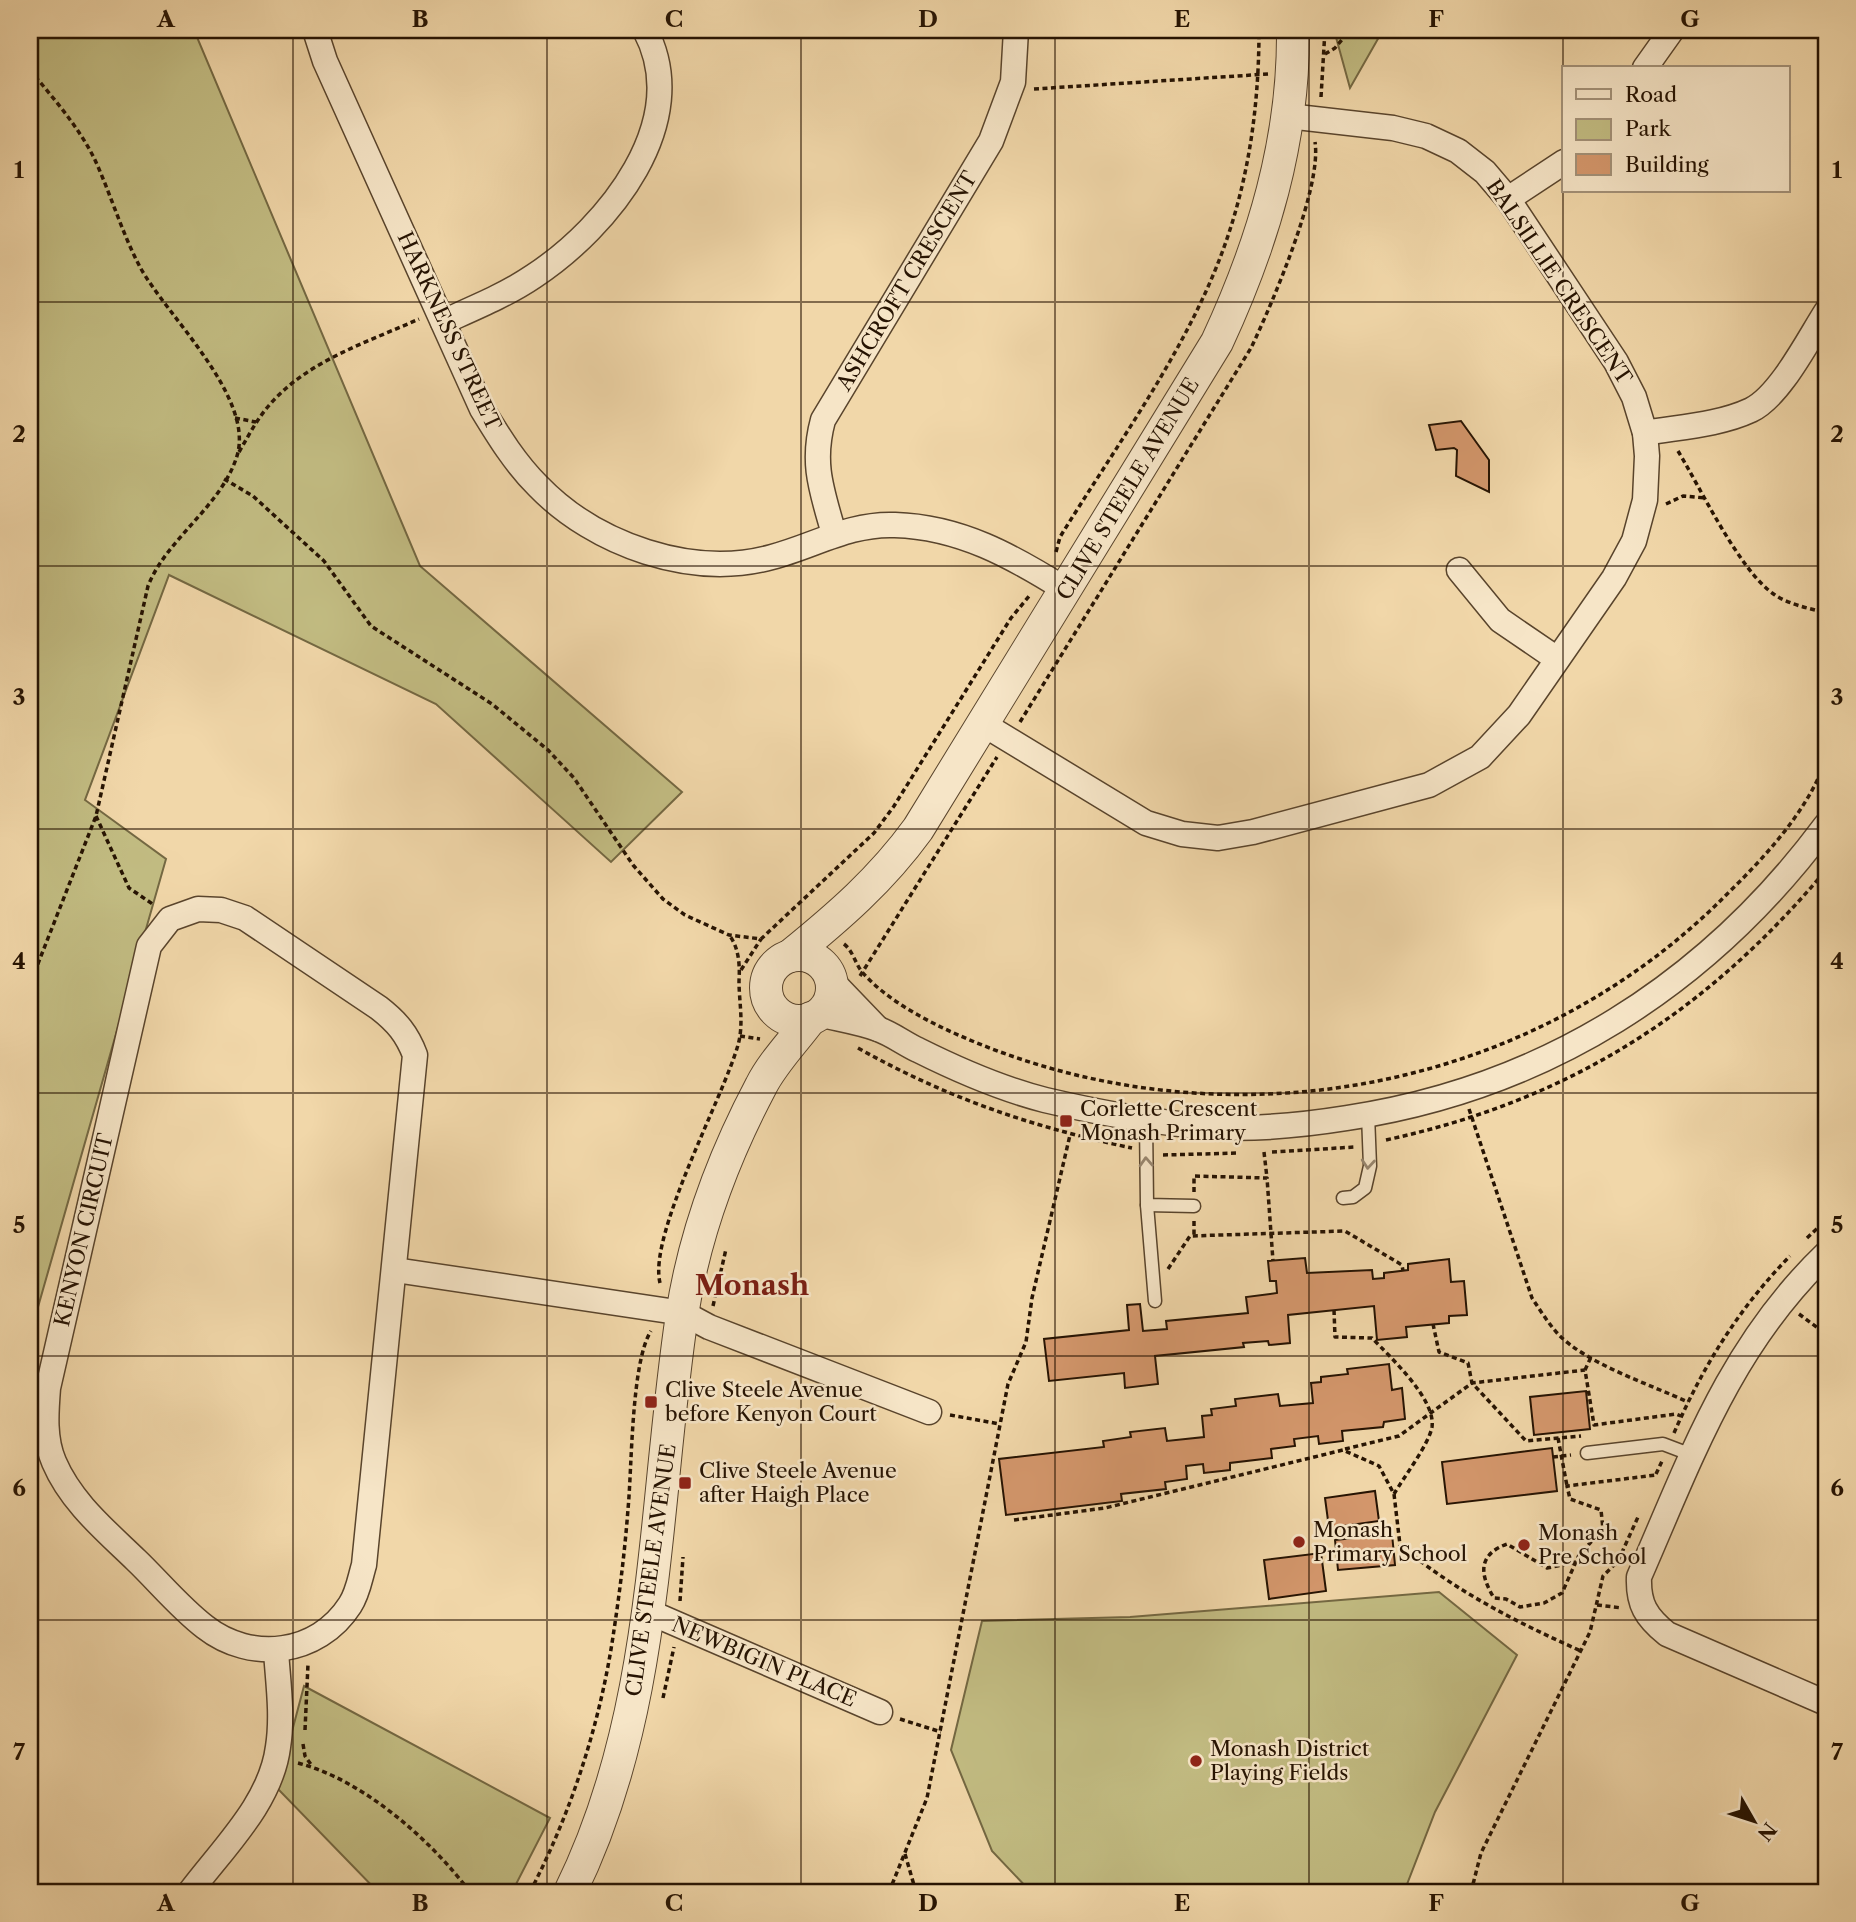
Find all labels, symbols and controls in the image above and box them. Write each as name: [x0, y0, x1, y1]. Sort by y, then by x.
text: A: [156, 5, 176, 33]
text: B: [411, 5, 429, 33]
text: C: [665, 5, 683, 33]
text: D: [918, 5, 938, 33]
text: E: [1174, 5, 1190, 33]
text: F: [1428, 5, 1444, 33]
text: G: [1680, 5, 1700, 33]
legend: [1562, 66, 1790, 192]
text: Road: [1625, 82, 1677, 107]
text: Park: [1625, 116, 1671, 141]
text: Building: [1625, 152, 1710, 177]
text: 1: [14, 156, 25, 184]
text: 1: [1832, 156, 1843, 184]
street label: ASHCROFT CRESCENT: [831, 166, 982, 396]
street label: BALSILLIE CRESCENT: [1481, 174, 1638, 389]
street label: HARKNESS STREET: [392, 228, 507, 434]
street label: CLIVE STEELE AVENUE: [1051, 373, 1204, 604]
text: 2: [12, 420, 26, 448]
text: 2: [1830, 420, 1844, 448]
text: 3: [13, 683, 26, 711]
text: 3: [1831, 683, 1844, 711]
text: 4: [12, 947, 26, 975]
text: 4: [1830, 947, 1844, 975]
place label: Corlette Crescent Monash Primary: [1080, 1096, 1258, 1145]
marker: Corlette Crescent Monash Primary: [1058, 1113, 1074, 1129]
street label: KENYON CIRCUIT: [49, 1131, 118, 1329]
one-way arrow: [1138, 1156, 1153, 1167]
one-way arrow: [1361, 1159, 1376, 1170]
text: 5: [13, 1211, 25, 1239]
text: 5: [1831, 1211, 1843, 1239]
district label: Monash: [695, 1268, 809, 1302]
place label: Clive Steele Avenue before Kenyon Court: [665, 1377, 877, 1426]
marker: Clive Steele Avenue before Kenyon Court: [643, 1394, 659, 1410]
street label: CLIVE STEELE AVENUE: [620, 1442, 681, 1698]
place label: Clive Steele Avenue after Haigh Place: [699, 1458, 897, 1507]
text: 6: [12, 1474, 26, 1502]
text: 6: [1830, 1474, 1844, 1502]
marker: Clive Steele Avenue after Haigh Place: [677, 1475, 693, 1491]
place label: Monash Primary School: [1313, 1517, 1467, 1566]
place label: Monash Pre School: [1538, 1520, 1647, 1569]
marker: Monash Primary School: [1291, 1534, 1307, 1550]
marker: Monash Pre School: [1516, 1537, 1532, 1553]
street label: NEWBIGIN PLACE: [668, 1611, 860, 1712]
place label: Monash District Playing Fields: [1210, 1736, 1370, 1785]
text: 7: [13, 1738, 25, 1766]
text: 7: [1831, 1738, 1843, 1766]
marker: Monash District Playing Fields: [1188, 1753, 1204, 1769]
north arrow: [1720, 1786, 1790, 1856]
text: N: [1753, 1818, 1781, 1845]
text: A: [156, 1889, 176, 1917]
text: B: [411, 1889, 429, 1917]
text: C: [665, 1889, 683, 1917]
text: D: [918, 1889, 938, 1917]
text: E: [1174, 1889, 1190, 1917]
text: F: [1428, 1889, 1444, 1917]
text: G: [1680, 1889, 1700, 1917]

